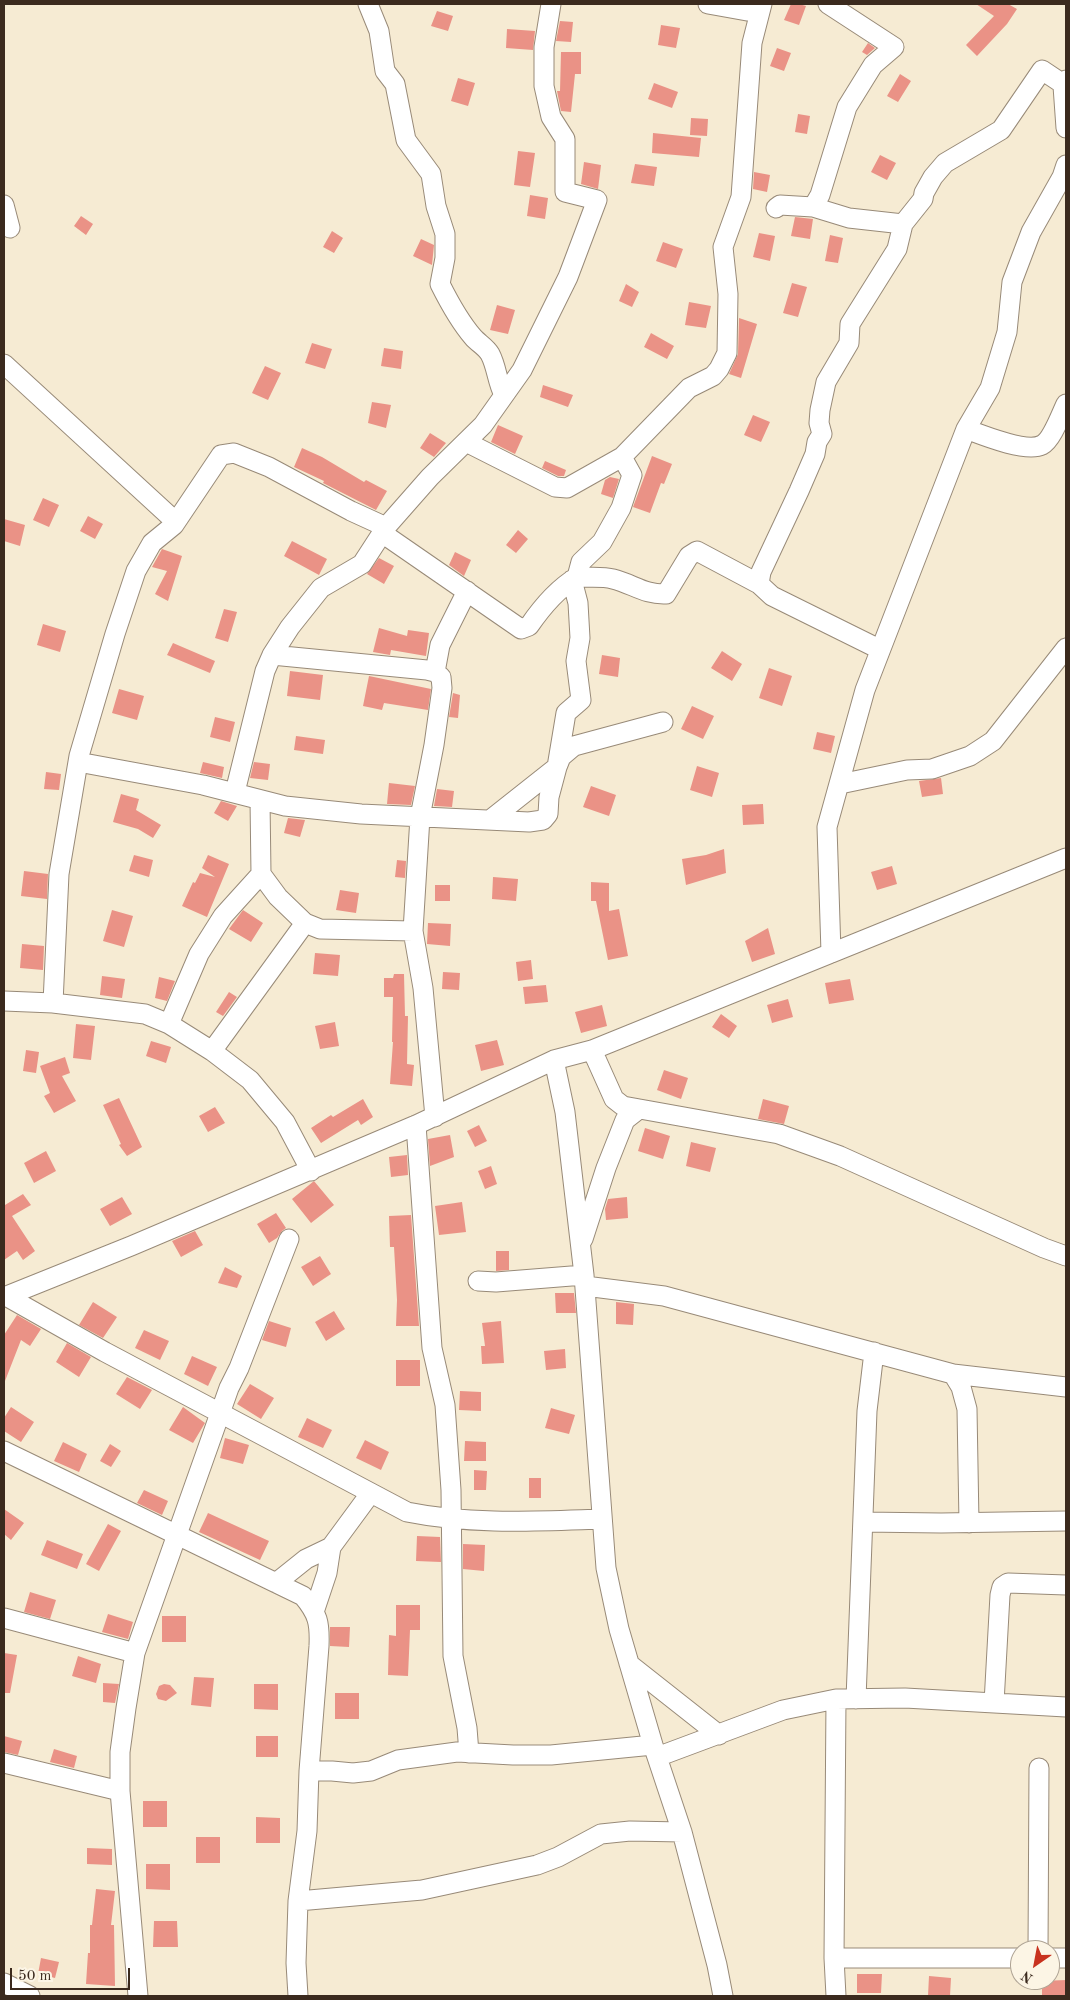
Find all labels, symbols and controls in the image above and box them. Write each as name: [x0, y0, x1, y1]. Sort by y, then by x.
north arrow: [1010, 1940, 1060, 1990]
scale bar: [12, 1958, 132, 1990]
text: N: [1019, 1968, 1036, 1986]
text: 50 m: [18, 1969, 52, 1984]

